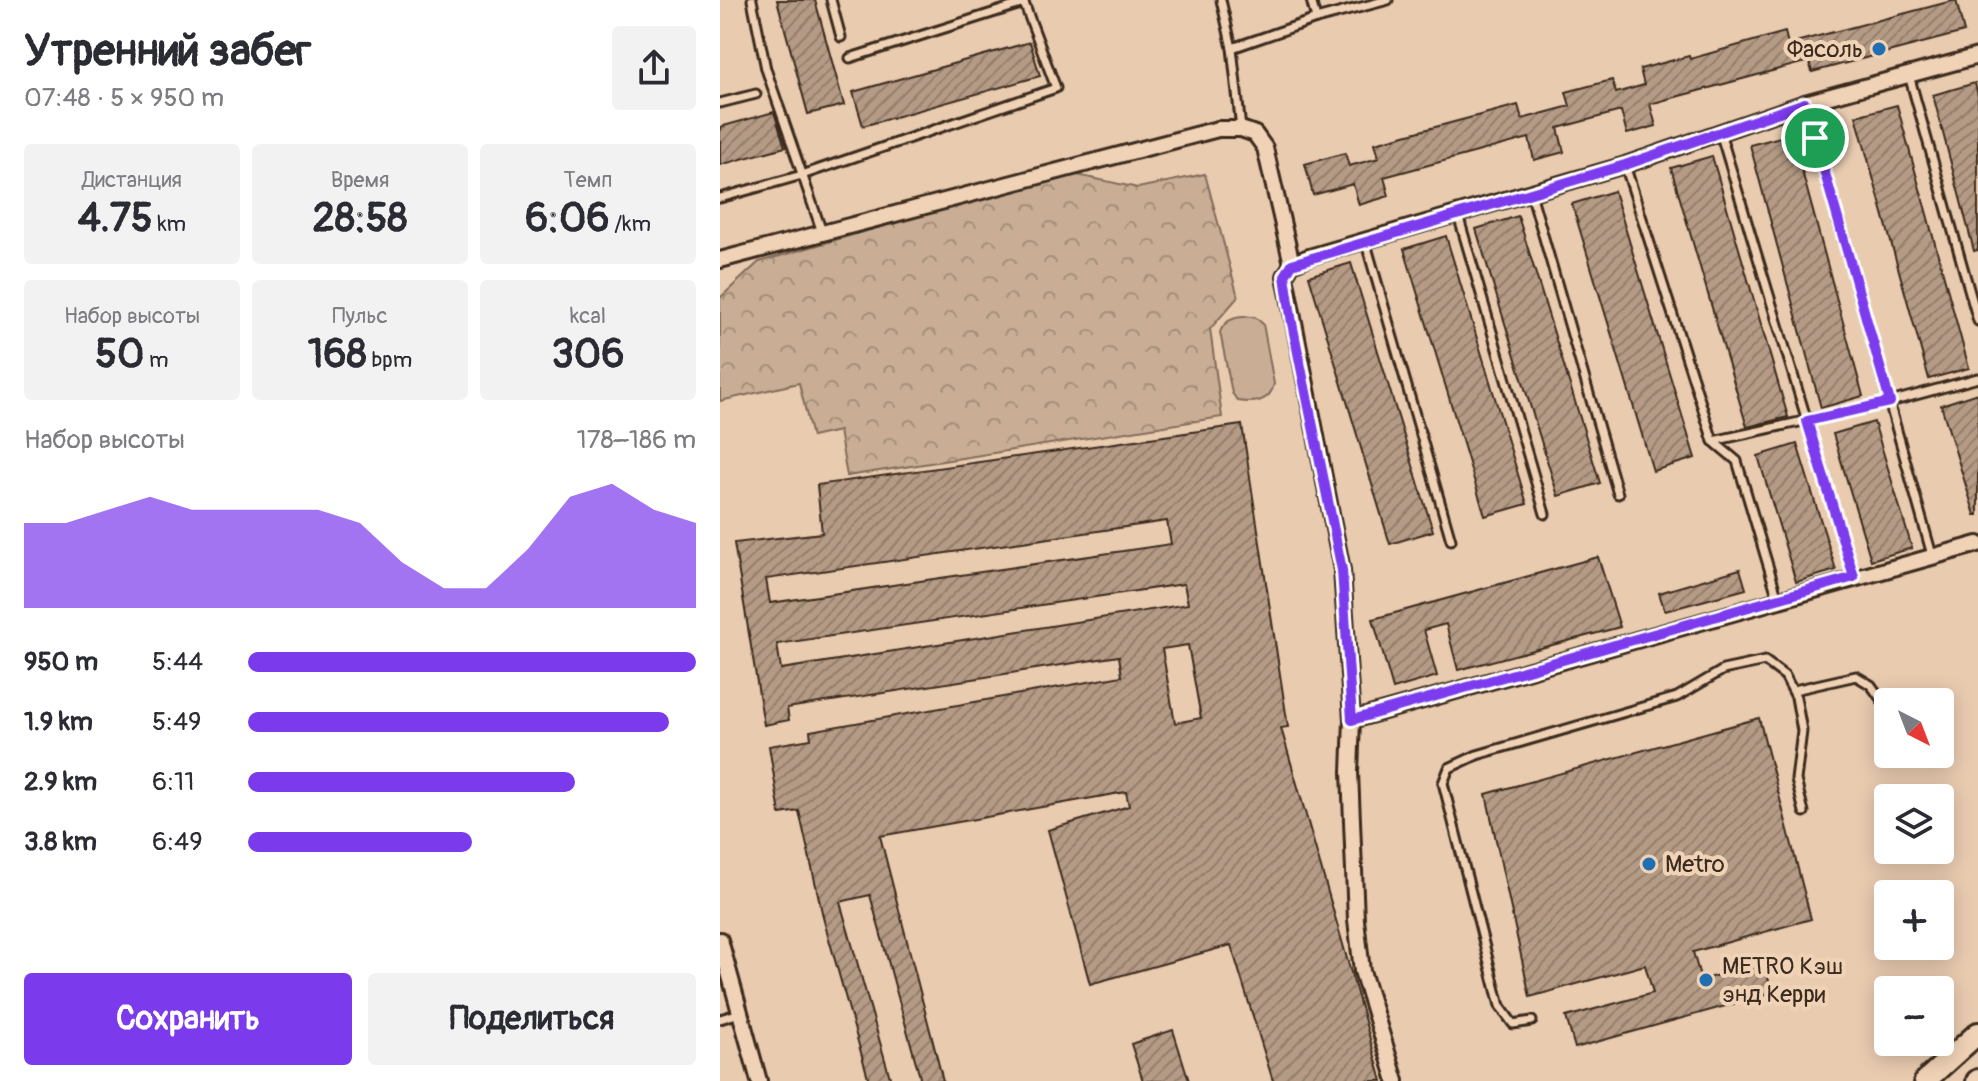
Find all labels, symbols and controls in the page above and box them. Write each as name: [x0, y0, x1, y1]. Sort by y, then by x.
text: Утренний забег: [24, 24, 311, 79]
button: share: [612, 26, 696, 110]
place label: Фасоль: [1787, 35, 1863, 64]
marker: Фасоль: [1870, 40, 1888, 58]
text: 07:48 · 5 × 950 m: [24, 82, 224, 114]
pin: [1781, 104, 1849, 172]
icon: arrive: [1793, 116, 1837, 160]
text: Дистанция: [82, 166, 182, 194]
text: Время: [331, 166, 389, 194]
text: Темп: [564, 166, 612, 194]
text: 4.75: [78, 194, 153, 243]
text: 28:58: [312, 194, 408, 243]
text: 6:06: [525, 194, 610, 243]
text: km: [153, 210, 186, 238]
text: /km: [610, 210, 651, 238]
text: Набор высоты: [64, 302, 200, 330]
text: Пульс: [332, 302, 388, 330]
text: kcal: [570, 302, 606, 330]
text: 50: [95, 330, 144, 379]
text: 168: [308, 330, 367, 379]
text: 306: [552, 330, 624, 379]
text: m: [144, 346, 169, 374]
text: bpm: [367, 346, 412, 374]
text: Набор высоты: [24, 424, 185, 456]
text: 178–186 m: [577, 424, 696, 456]
text: 950 m: [24, 646, 98, 678]
text: 5:44: [152, 646, 203, 678]
north arrow: [1874, 688, 1954, 768]
map controls: [1874, 688, 1954, 1056]
text: 1.9 km: [24, 706, 93, 738]
text: 5:49: [152, 706, 202, 738]
text: 2.9 km: [24, 766, 97, 798]
text: 6:11: [152, 766, 194, 798]
button: layers: [1874, 784, 1954, 864]
text: 3.8 km: [24, 826, 97, 858]
text: 6:49: [152, 826, 203, 858]
place label: Metro: [1665, 850, 1725, 879]
marker: Metro: [1640, 855, 1658, 873]
button: +: [1874, 880, 1954, 960]
place label: METRO Кэш энд Керри: [1722, 952, 1843, 1009]
marker: METRO Кэш энд Керри: [1697, 971, 1715, 989]
button: Сохранить: [24, 973, 352, 1065]
button: Поделиться: [368, 973, 696, 1065]
button: −: [1874, 976, 1954, 1056]

